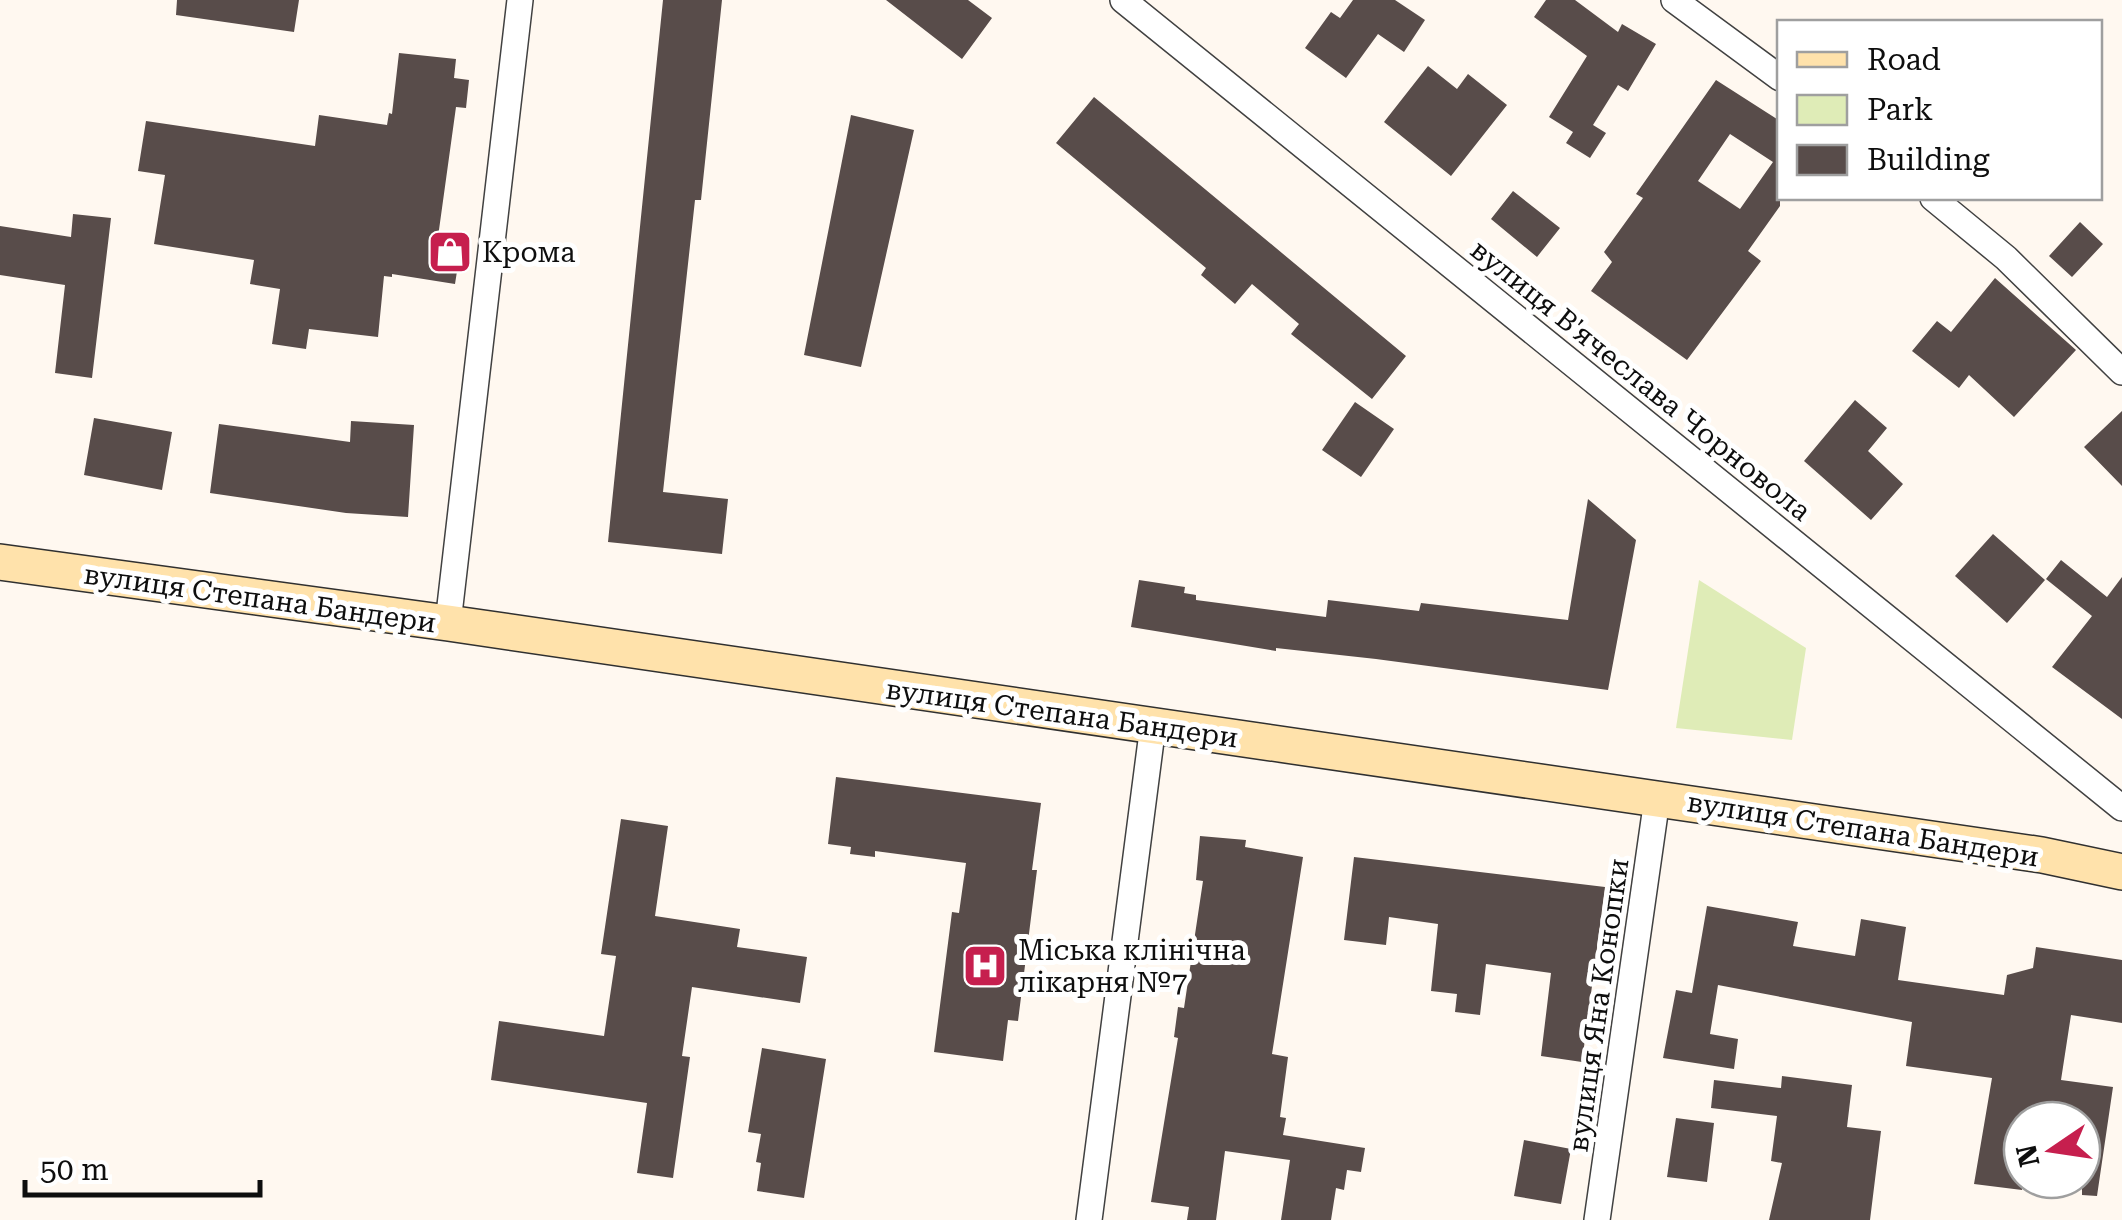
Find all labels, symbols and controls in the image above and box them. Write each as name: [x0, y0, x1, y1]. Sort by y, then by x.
legend: [1777, 20, 2102, 200]
text: Road: [1867, 42, 1941, 77]
text: Park: [1867, 92, 1933, 127]
text: Building: [1867, 142, 1990, 177]
shop icon: Крома: [427, 229, 473, 275]
street label: вулиця В'ячеслава Чорновола: [1464, 233, 1817, 528]
place label: Крома: [482, 236, 576, 269]
street label: вулиця Степана Бандери: [82, 557, 438, 640]
street label: вулиця Степана Бандери: [884, 672, 1240, 755]
street label: вулиця Степана Бандери: [1685, 785, 2041, 874]
street label: вулиця Яна Конопки: [1562, 856, 1635, 1154]
place label: Міська клінічна лікарня №7: [1018, 934, 1246, 999]
hospital icon: Міська клінічна лікарня №7: [962, 943, 1008, 989]
north arrow: [2002, 1100, 2102, 1200]
scale bar: [25, 1135, 260, 1197]
text: N: [2010, 1141, 2047, 1170]
text: 50 m: [40, 1152, 109, 1187]

